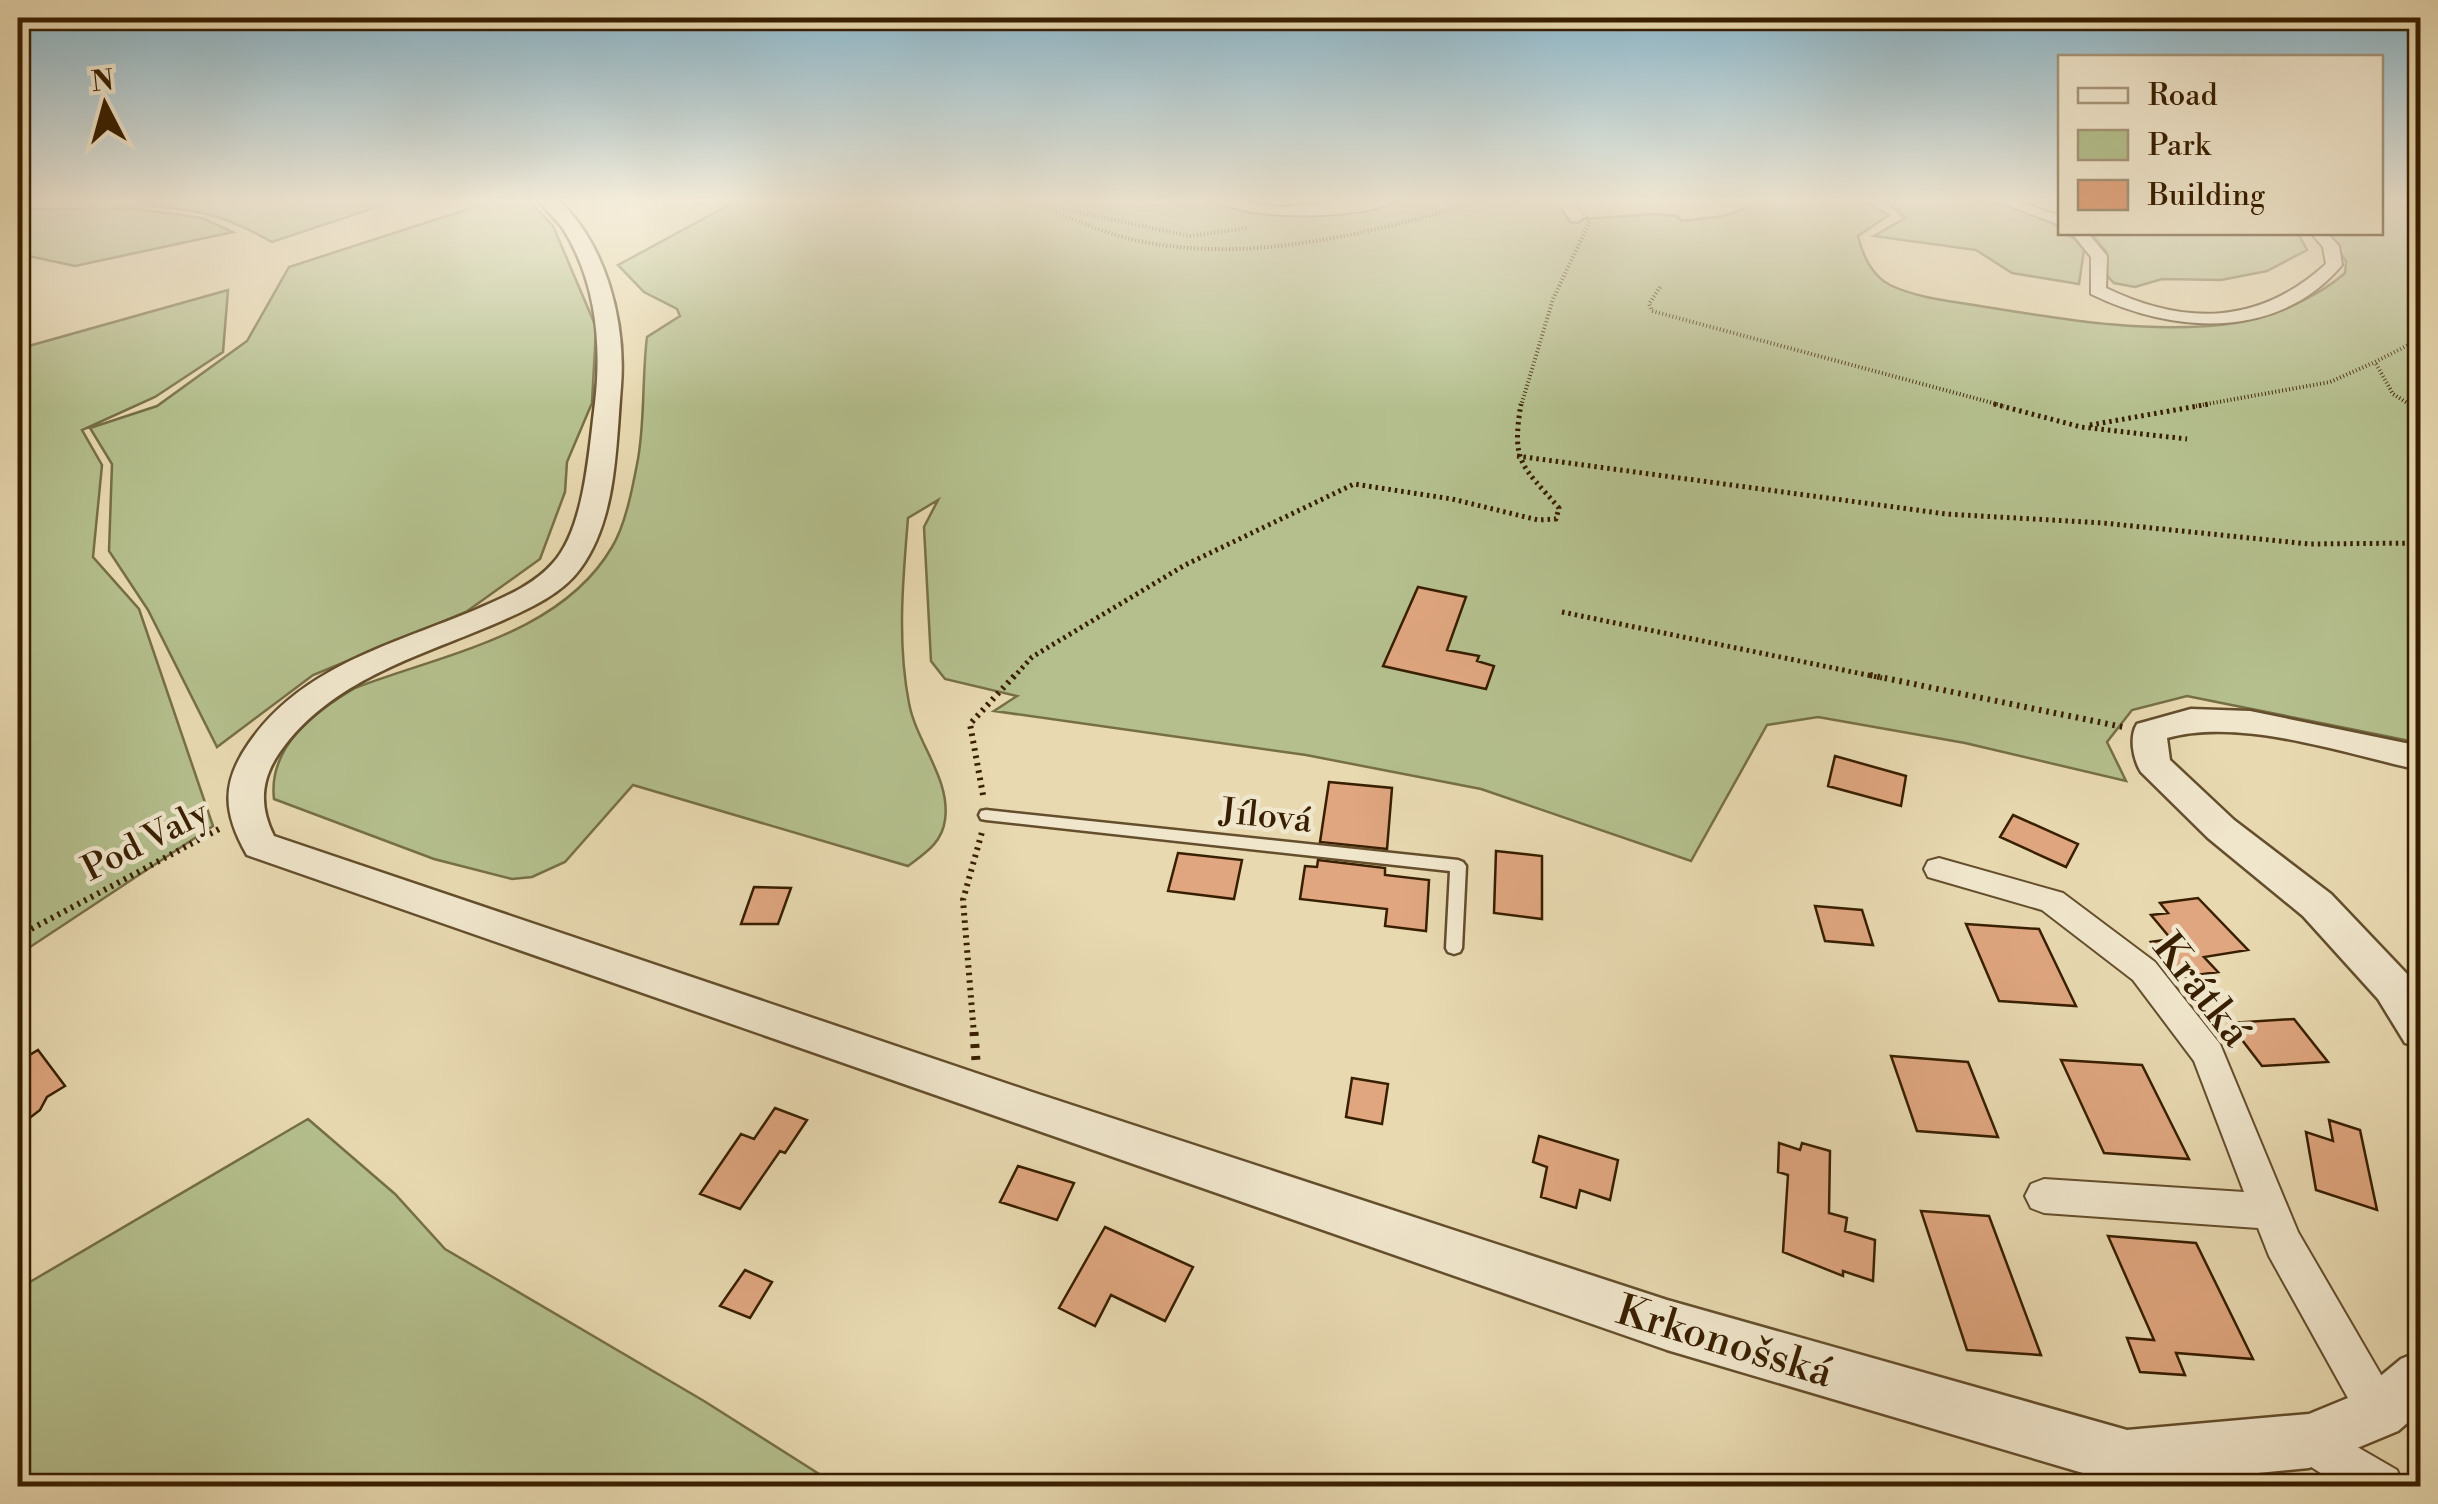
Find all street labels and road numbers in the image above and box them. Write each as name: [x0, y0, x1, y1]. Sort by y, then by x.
street label: Jílová: [1216, 790, 1314, 843]
street label: Pod Valy: [76, 791, 217, 891]
street label: Krátká: [2140, 923, 2262, 1058]
street label: Krkonošská: [1610, 1284, 1839, 1401]

